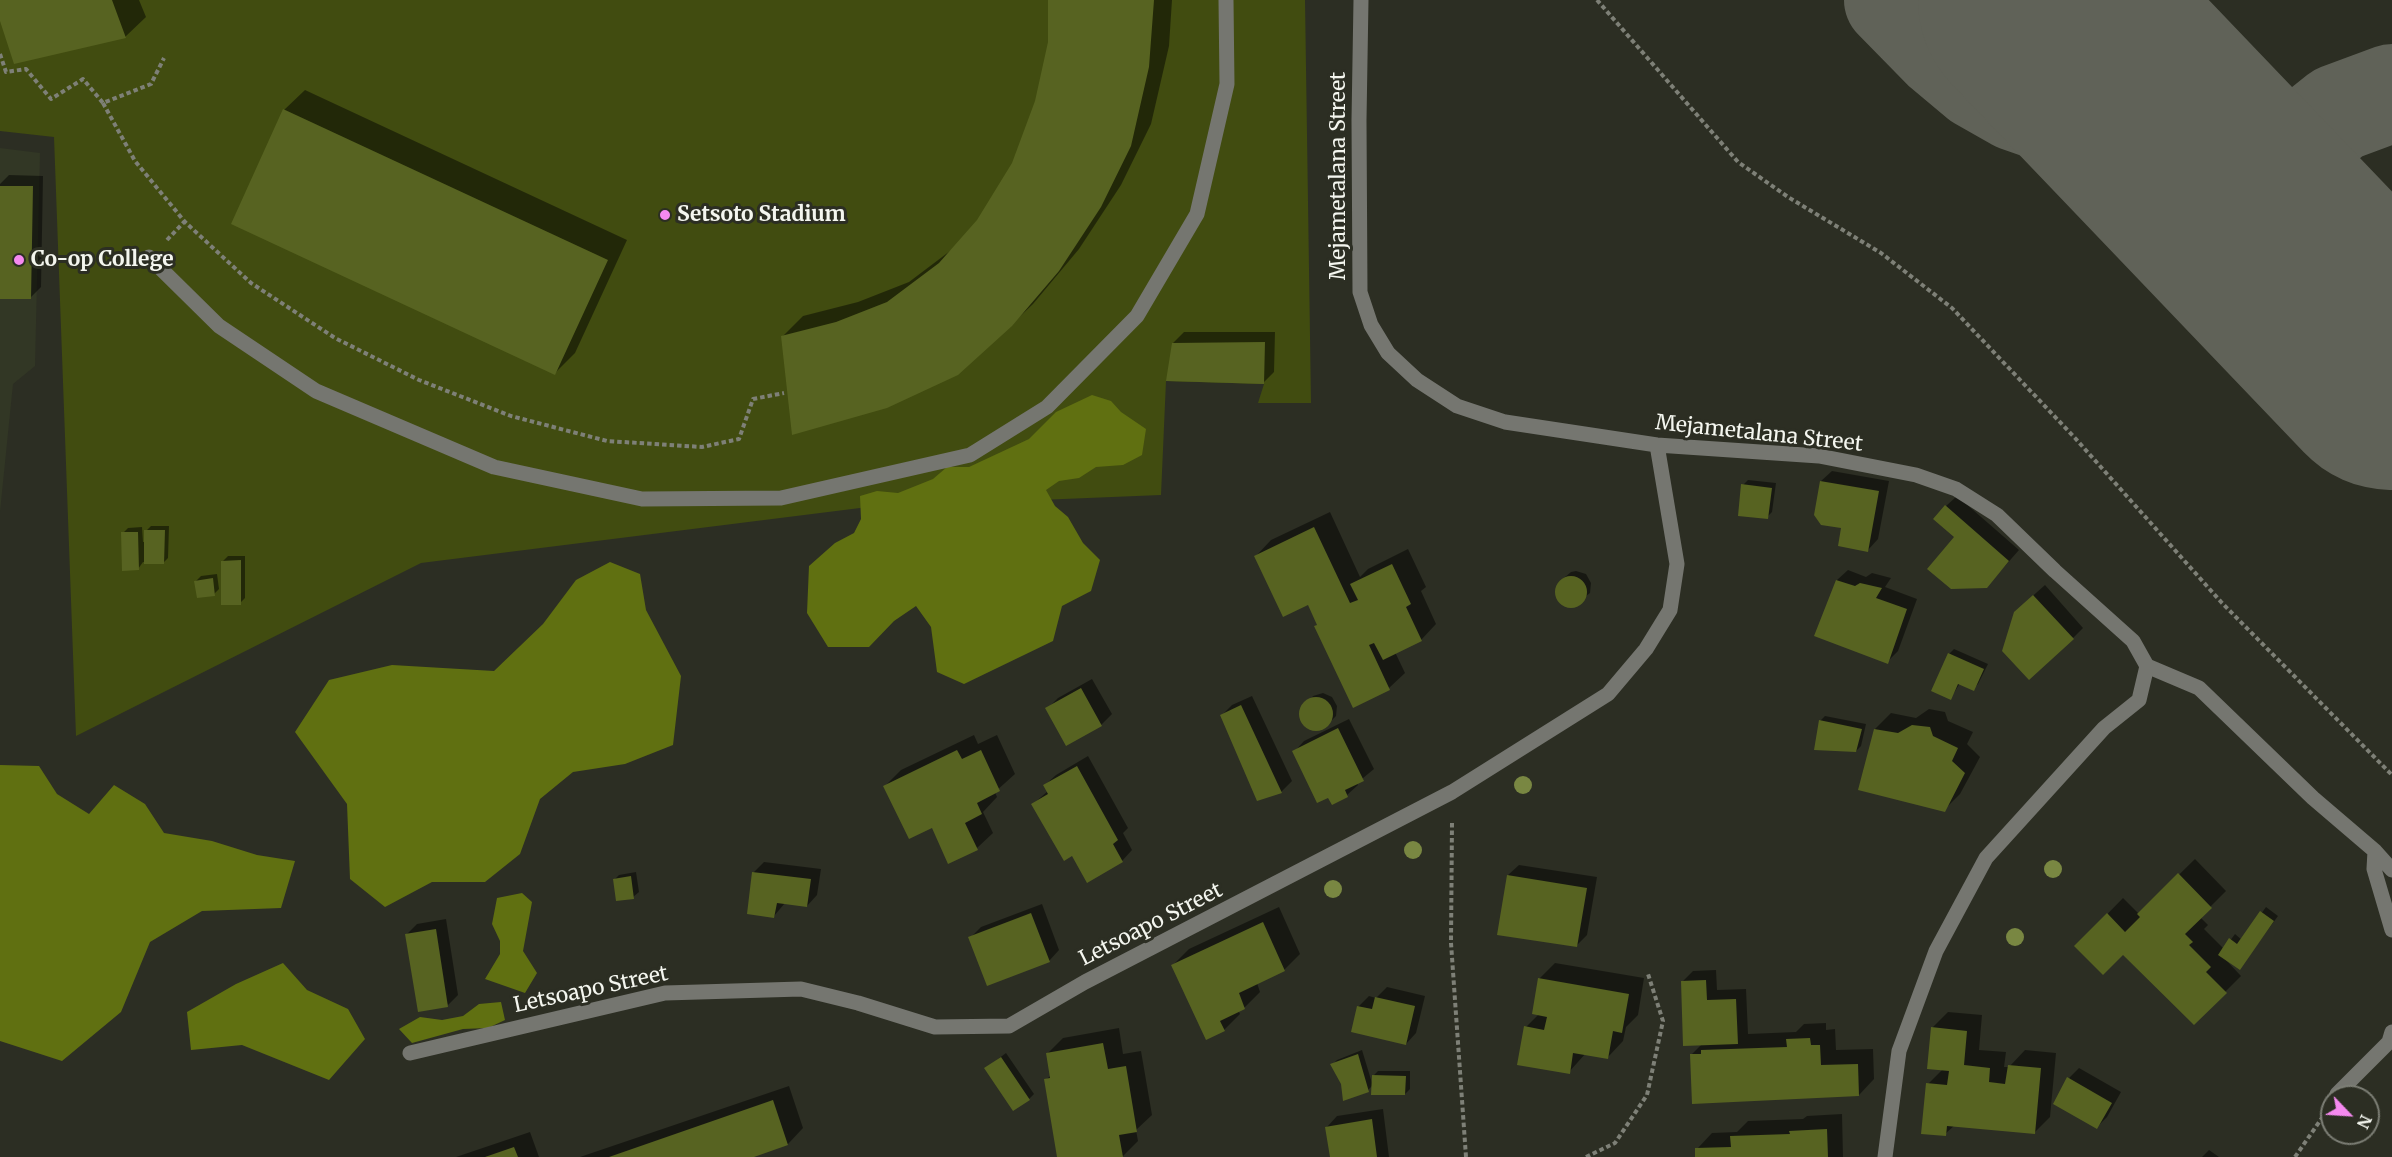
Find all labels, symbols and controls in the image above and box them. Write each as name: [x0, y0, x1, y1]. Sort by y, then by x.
street label: Mejametalana Street: [1326, 72, 1352, 280]
place label: Setsoto Stadium: [677, 202, 846, 228]
marker: Setsoto Stadium: [658, 208, 672, 222]
place label: Co-op College: [31, 247, 174, 273]
marker: Co-op College: [12, 253, 26, 267]
street label: Mejametalana Street: [1654, 411, 1864, 457]
street label: Letsoapo Street: [1075, 878, 1227, 972]
street label: Letsoapo Street: [512, 961, 670, 1019]
north arrow: [2320, 1085, 2380, 1145]
text: N: [2353, 1112, 2376, 1132]

